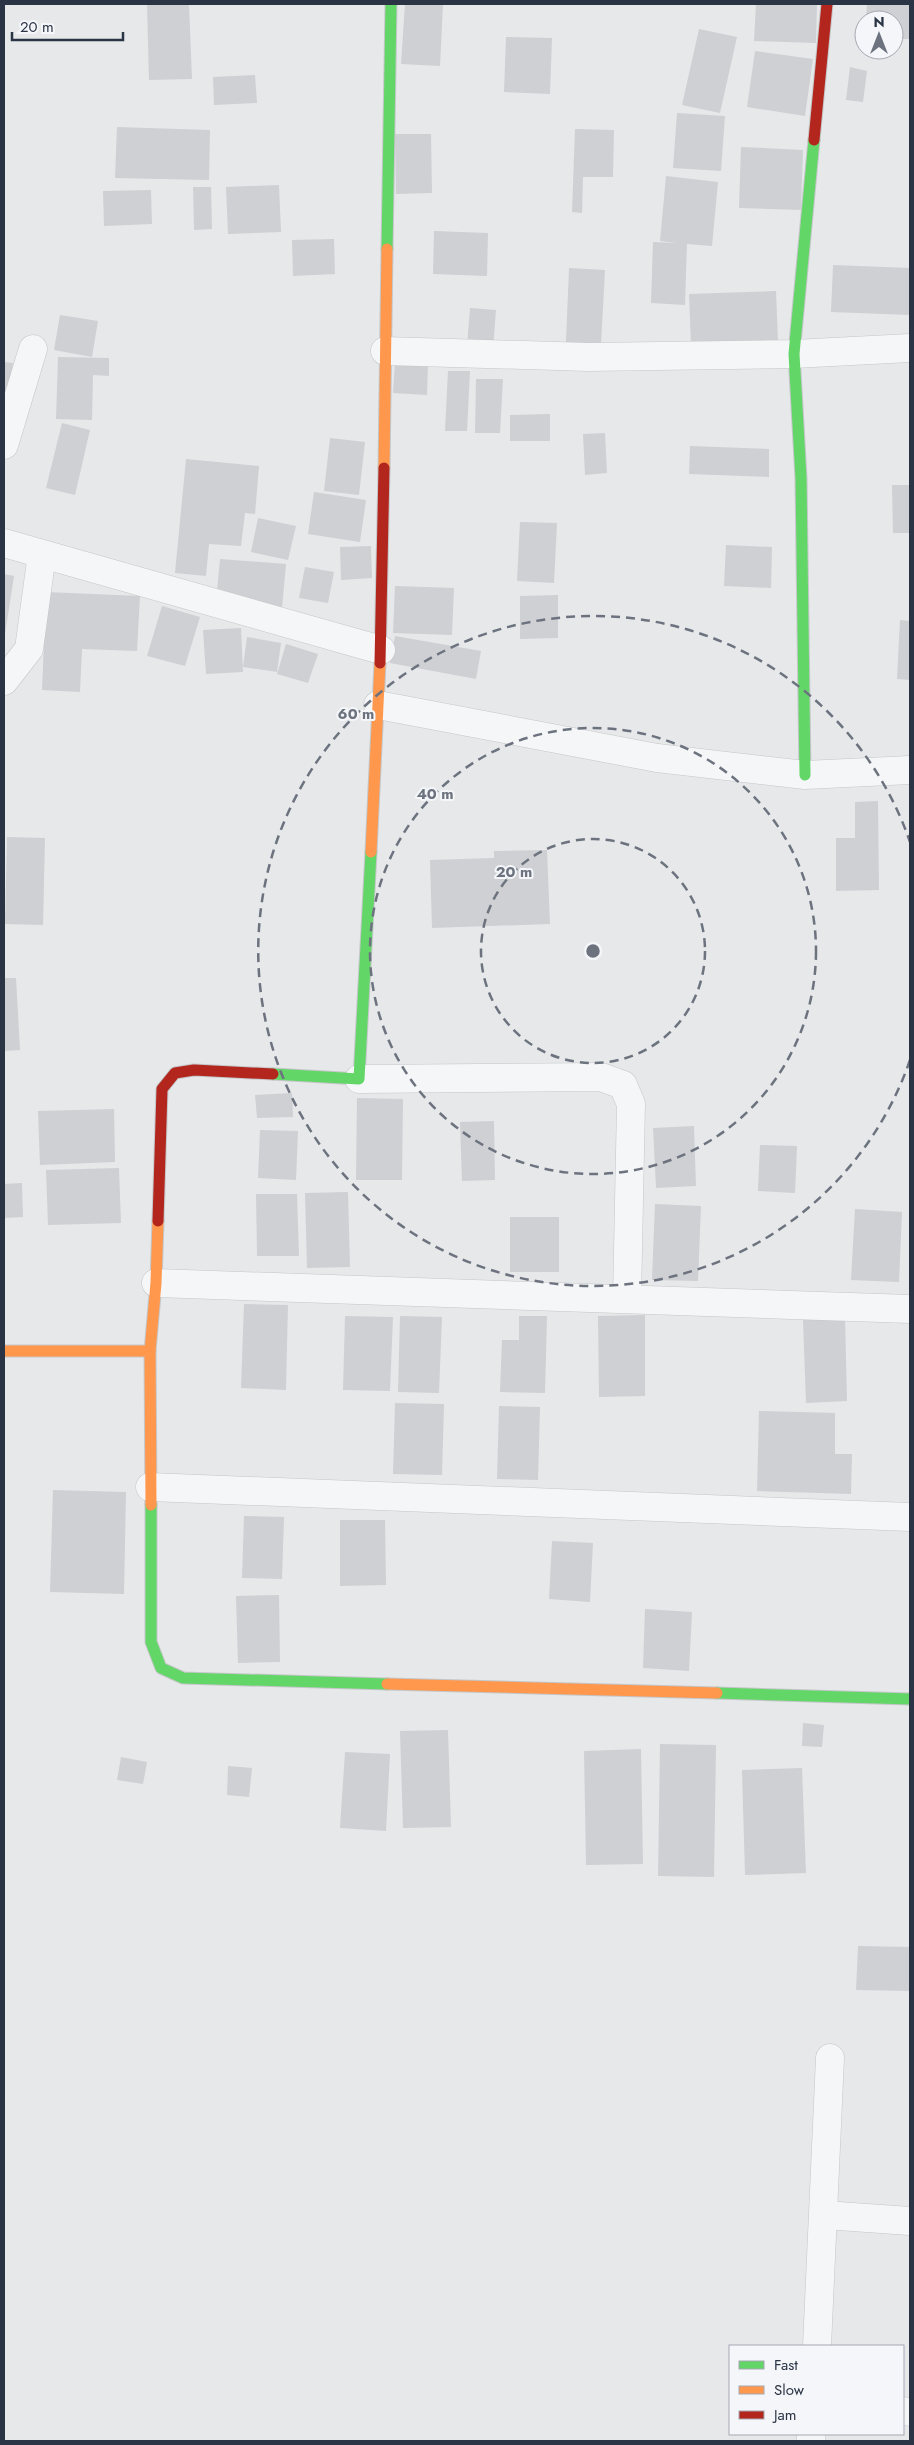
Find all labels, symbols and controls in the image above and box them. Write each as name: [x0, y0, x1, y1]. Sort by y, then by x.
scale bar: [12, 10, 124, 42]
north arrow: [854, 10, 904, 60]
text: N: [873, 12, 885, 32]
text: 20 m: [20, 16, 54, 38]
text: 60 m: [338, 703, 374, 725]
text: 40 m: [416, 783, 454, 805]
text: 20 m: [496, 861, 532, 883]
centre of rings: [584, 942, 602, 960]
legend: [729, 2345, 904, 2435]
text: Fast: [774, 2354, 798, 2376]
text: Slow: [774, 2379, 805, 2401]
text: Jam: [772, 2404, 797, 2426]

